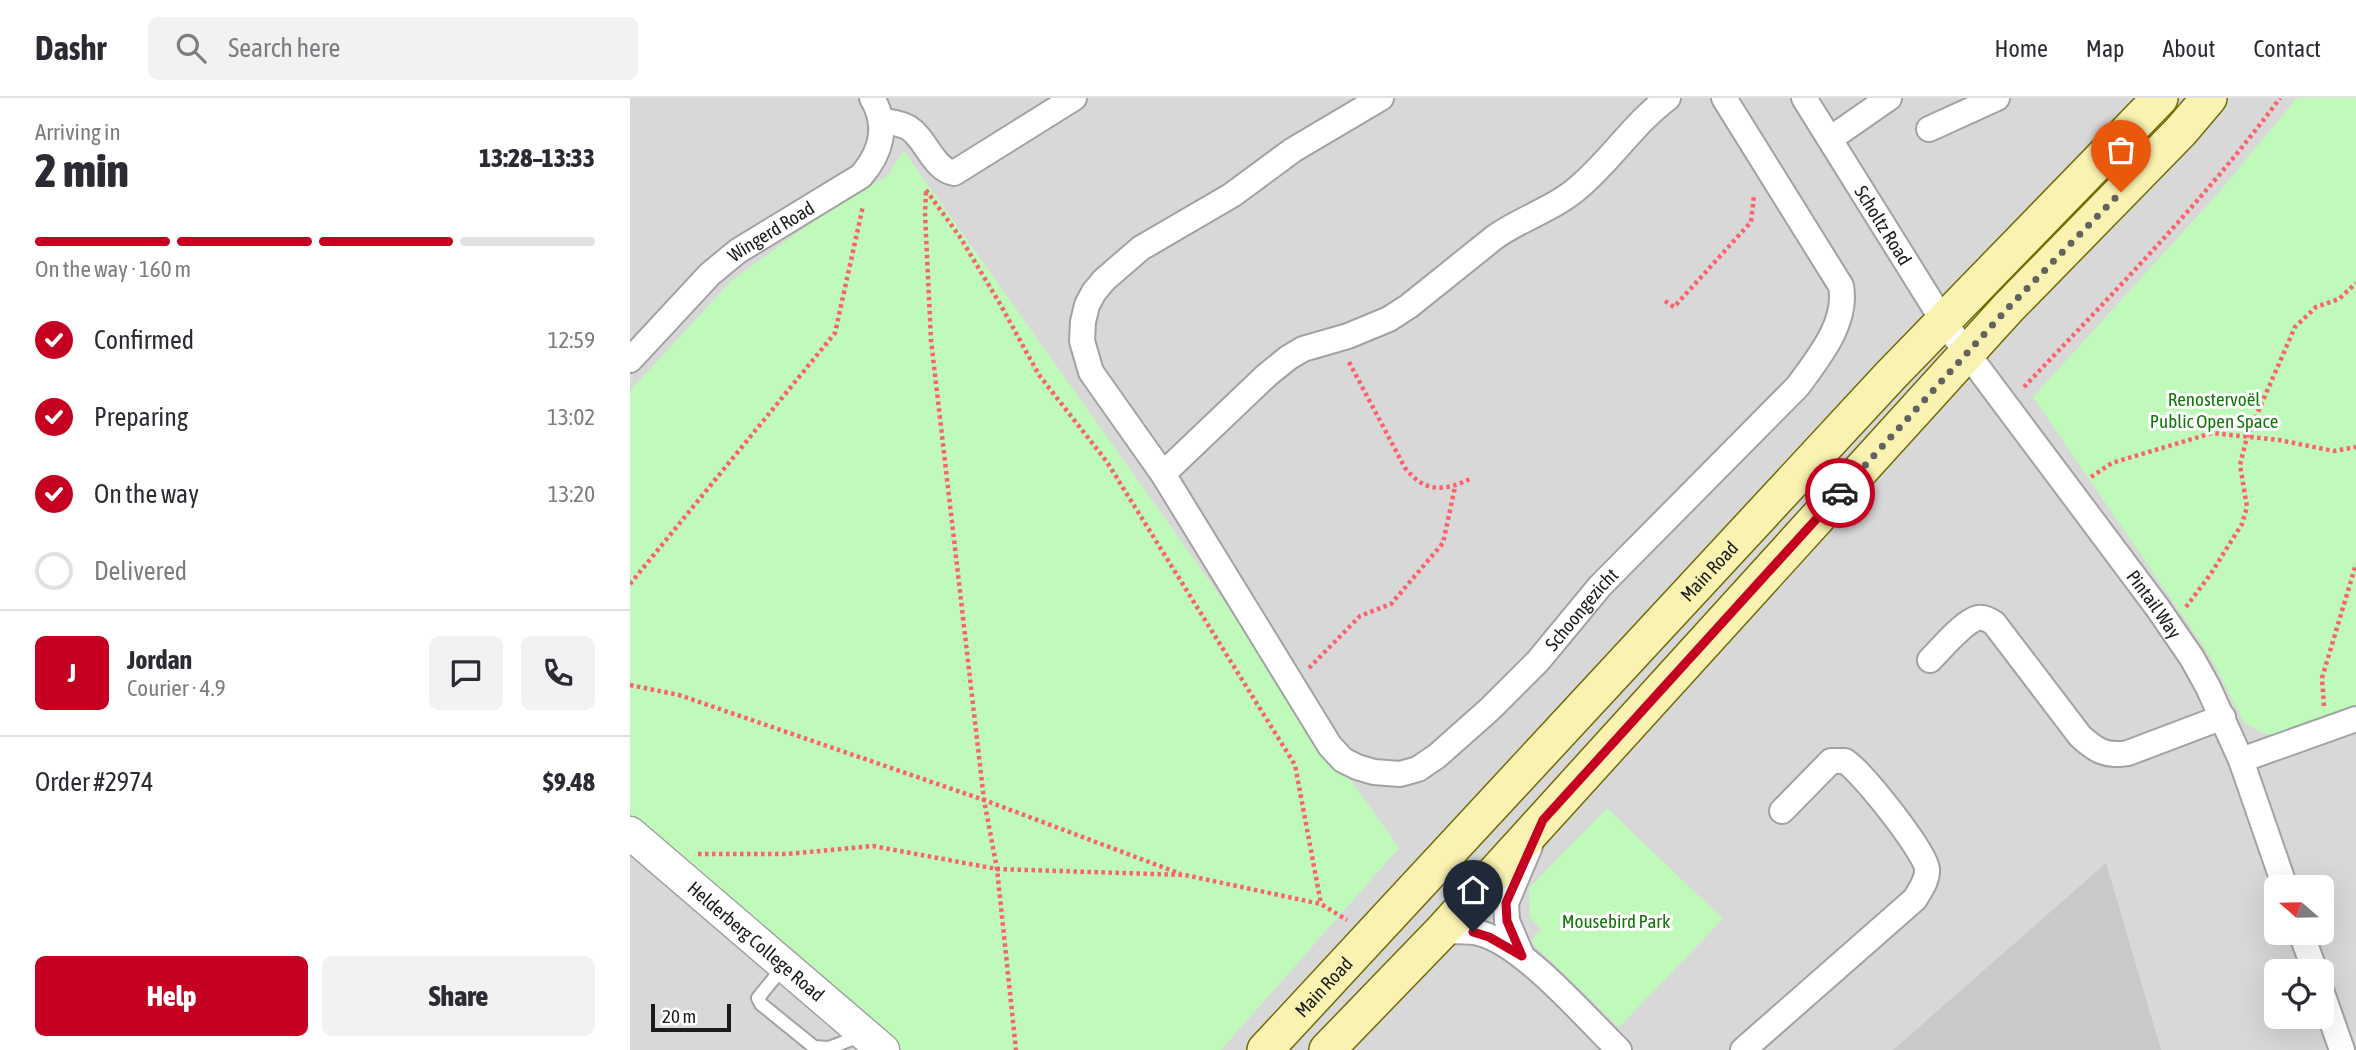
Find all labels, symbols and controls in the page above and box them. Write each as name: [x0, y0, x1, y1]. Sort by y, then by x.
search box: [148, 17, 638, 80]
text: Dashr: [35, 29, 106, 67]
icon: search: [172, 29, 210, 67]
text: Search here: [228, 33, 340, 63]
text: Home: [1994, 35, 2048, 62]
text: Map: [2086, 35, 2124, 62]
text: About: [2162, 35, 2215, 62]
text: Contact: [2253, 35, 2321, 62]
text: Arriving in: [35, 119, 121, 145]
pin: [2091, 120, 2151, 192]
icon: bag: [2102, 131, 2140, 169]
text: 13:28–13:33: [479, 143, 595, 173]
text: 2 min: [35, 144, 129, 197]
street label: Scholtz Road: [1850, 182, 1916, 269]
street label: Wingerd Road: [723, 196, 818, 266]
text: On the way · 160 m: [35, 256, 191, 282]
icon: check: [35, 321, 73, 359]
text: Confirmed: [94, 325, 194, 355]
text: 12:59: [548, 327, 595, 353]
park label: Renostervoël Public Open Space: [2150, 388, 2278, 432]
icon: check: [35, 398, 73, 436]
text: Preparing: [94, 402, 188, 432]
text: 13:02: [547, 404, 595, 430]
courier: [1805, 458, 1875, 528]
icon: car: [1821, 474, 1859, 512]
icon: check: [35, 475, 73, 513]
text: On the way: [94, 479, 199, 509]
text: 13:20: [548, 481, 595, 507]
street label: Main Road: [1676, 537, 1742, 606]
text: Delivered: [94, 556, 187, 586]
street label: Schoongezicht: [1541, 564, 1622, 655]
street label: Pintail Way: [2122, 566, 2186, 643]
button: chat: [429, 636, 503, 710]
button: phone: [521, 636, 595, 710]
text: Jordan: [127, 645, 192, 675]
text: J: [68, 658, 76, 688]
text: Courier · 4.9: [127, 675, 226, 701]
text: Order #2974: [35, 767, 154, 797]
text: $9.48: [543, 767, 595, 797]
pin: [1443, 860, 1503, 932]
icon: home: [1454, 871, 1492, 909]
north arrow: [2264, 875, 2334, 945]
map controls: [2264, 875, 2334, 1029]
street label: Helderberg College Road: [683, 877, 829, 1006]
park label: Mousebird Park: [1562, 910, 1671, 932]
street label: Main Road: [1290, 952, 1357, 1022]
button: Help: [35, 956, 308, 1036]
button: Share: [322, 956, 595, 1036]
button: locate: [2264, 959, 2334, 1029]
scale bar: [651, 1001, 732, 1033]
text: 20 m: [662, 1005, 696, 1027]

